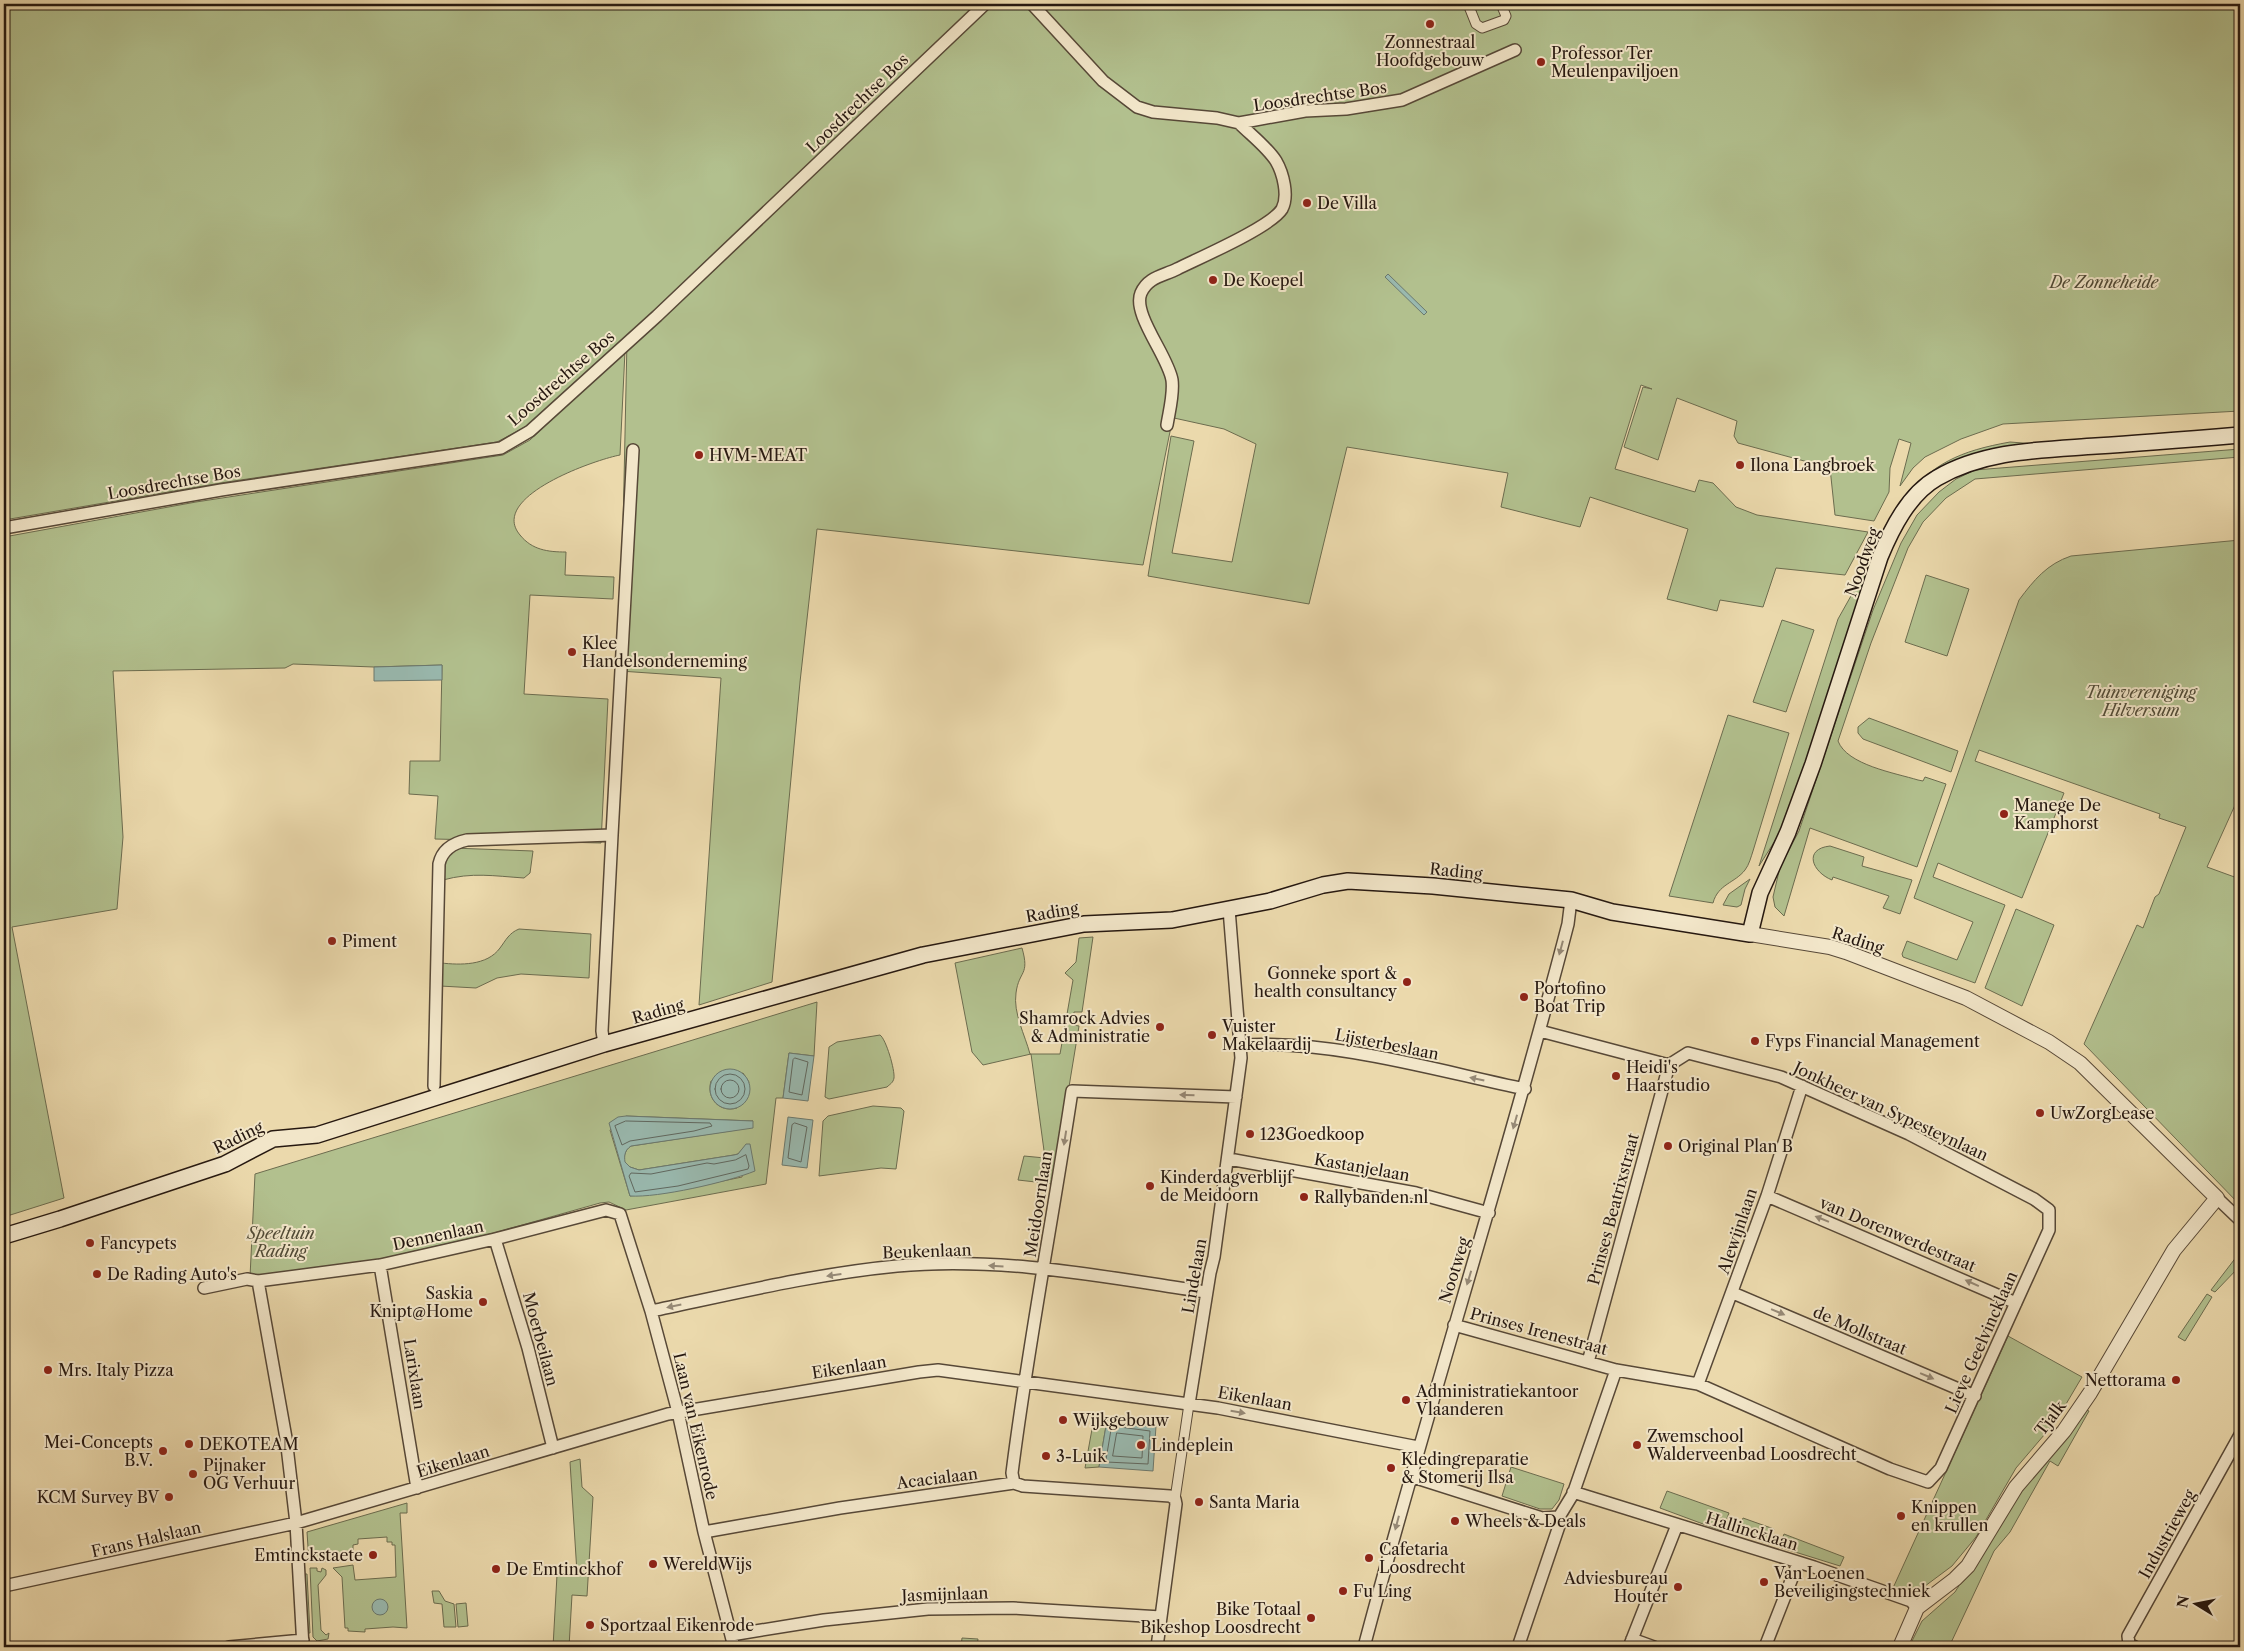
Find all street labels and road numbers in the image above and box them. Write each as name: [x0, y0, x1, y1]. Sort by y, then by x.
street label: Loosdrechtse Bos: [802, 49, 912, 157]
street label: Loosdrechtse Bos: [1252, 77, 1388, 115]
street label: Loosdrechtse Bos: [504, 326, 618, 430]
street label: Loosdrechtse Bos: [106, 460, 242, 504]
street label: Noodweg: [1840, 524, 1884, 599]
street label: Rading: [1428, 858, 1484, 884]
street label: Rading: [1024, 897, 1080, 926]
street label: Rading: [1830, 922, 1887, 958]
street label: Rading: [630, 994, 687, 1028]
street label: Lijsterbeslaan: [1333, 1024, 1441, 1064]
street label: Jonkheer van Sypesteynlaan: [1788, 1056, 1992, 1165]
street label: Rading: [210, 1116, 267, 1158]
street label: Prinses Beatrixstraat: [1583, 1131, 1643, 1287]
street label: Meidoornlaan: [1020, 1149, 1056, 1259]
street label: Kastanjelaan: [1312, 1149, 1412, 1185]
street label: Alewijnlaan: [1713, 1185, 1761, 1278]
street label: van Dorenwerdestraat: [1816, 1192, 1979, 1276]
street label: Dennenlaan: [391, 1216, 485, 1254]
street label: Nootweg: [1434, 1234, 1474, 1306]
street label: Lindelaan: [1178, 1237, 1210, 1315]
street label: Beukenlaan: [882, 1239, 972, 1263]
street label: Lieve Geelvincklaan: [1941, 1268, 2021, 1416]
street label: Moerbeilaan: [519, 1290, 563, 1388]
street label: de Mollstraat: [1810, 1301, 1910, 1359]
street label: Prinses Irenestraat: [1468, 1303, 1610, 1359]
street label: Larixlaan: [400, 1337, 430, 1411]
street label: Laan van Eikenrode: [669, 1350, 723, 1502]
street label: Eikenlaan: [810, 1351, 888, 1383]
street label: Eikenlaan: [1216, 1382, 1294, 1414]
street label: Tjalk: [2030, 1396, 2070, 1440]
street label: Eikenlaan: [414, 1440, 492, 1482]
street label: Acacialaan: [894, 1463, 979, 1493]
street label: Industrieweg: [2134, 1485, 2200, 1582]
street label: Hallincklaan: [1703, 1507, 1801, 1555]
street label: Frans Halslaan: [89, 1517, 203, 1561]
street label: Jasmijnlaan: [898, 1582, 989, 1606]

